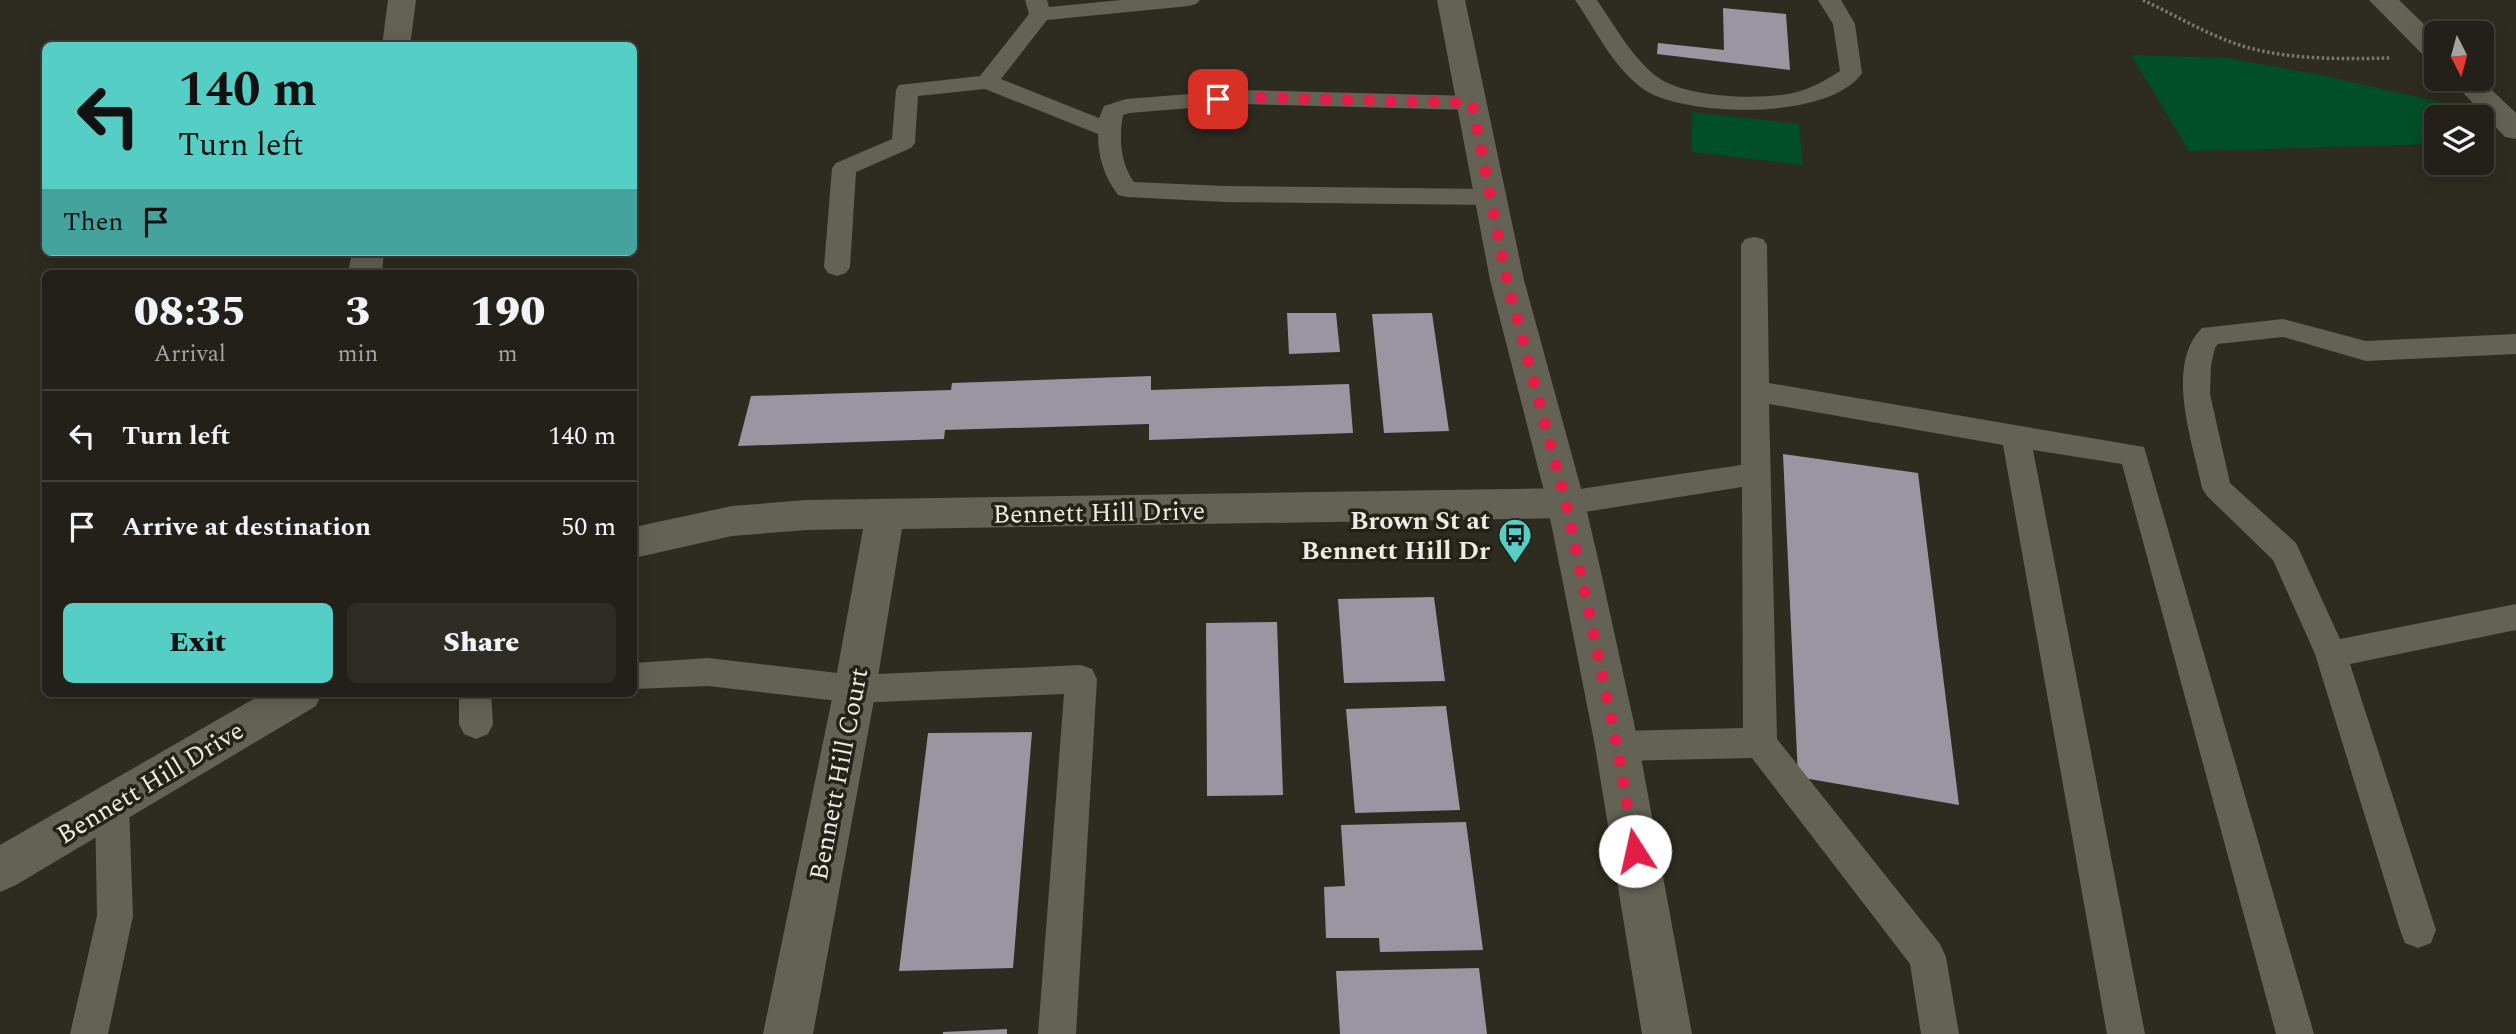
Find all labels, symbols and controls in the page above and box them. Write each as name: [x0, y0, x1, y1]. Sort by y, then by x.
north arrow: [2424, 21, 2494, 91]
map controls: [2424, 21, 2494, 175]
text: 140 m: [178, 53, 317, 128]
pin: [1188, 69, 1248, 129]
icon: left: [63, 70, 154, 161]
icon: arrive: [1199, 80, 1237, 118]
button: layers: [2424, 105, 2494, 175]
text: Turn left: [178, 121, 304, 170]
text: Then: [63, 202, 123, 242]
icon: arrive: [137, 203, 175, 241]
text: 08:35: [134, 281, 246, 344]
text: 3: [345, 281, 371, 344]
text: 190: [470, 281, 545, 344]
text: Arrival: [154, 337, 226, 372]
text: min: [338, 337, 378, 372]
text: m: [498, 337, 517, 372]
text: Turn left: [122, 416, 230, 456]
text: 140 m: [548, 416, 616, 456]
icon: left: [63, 417, 101, 455]
street label: Bennett Hill Drive: [992, 491, 1206, 535]
place label: Brown St at Bennett Hill Dr: [1301, 501, 1491, 571]
text: Arrive at destination: [122, 507, 371, 547]
text: 50 m: [561, 507, 616, 547]
icon: arrive: [63, 508, 101, 546]
bus stop icon: Brown St at Bennett Hill Dr: [1496, 516, 1534, 565]
button: Exit: [63, 603, 333, 683]
button: Share: [347, 603, 616, 683]
street label: Bennett Hill Court: [799, 664, 879, 884]
street label: Bennett Hill Drive: [49, 711, 252, 855]
position arrow: [1598, 814, 1672, 888]

